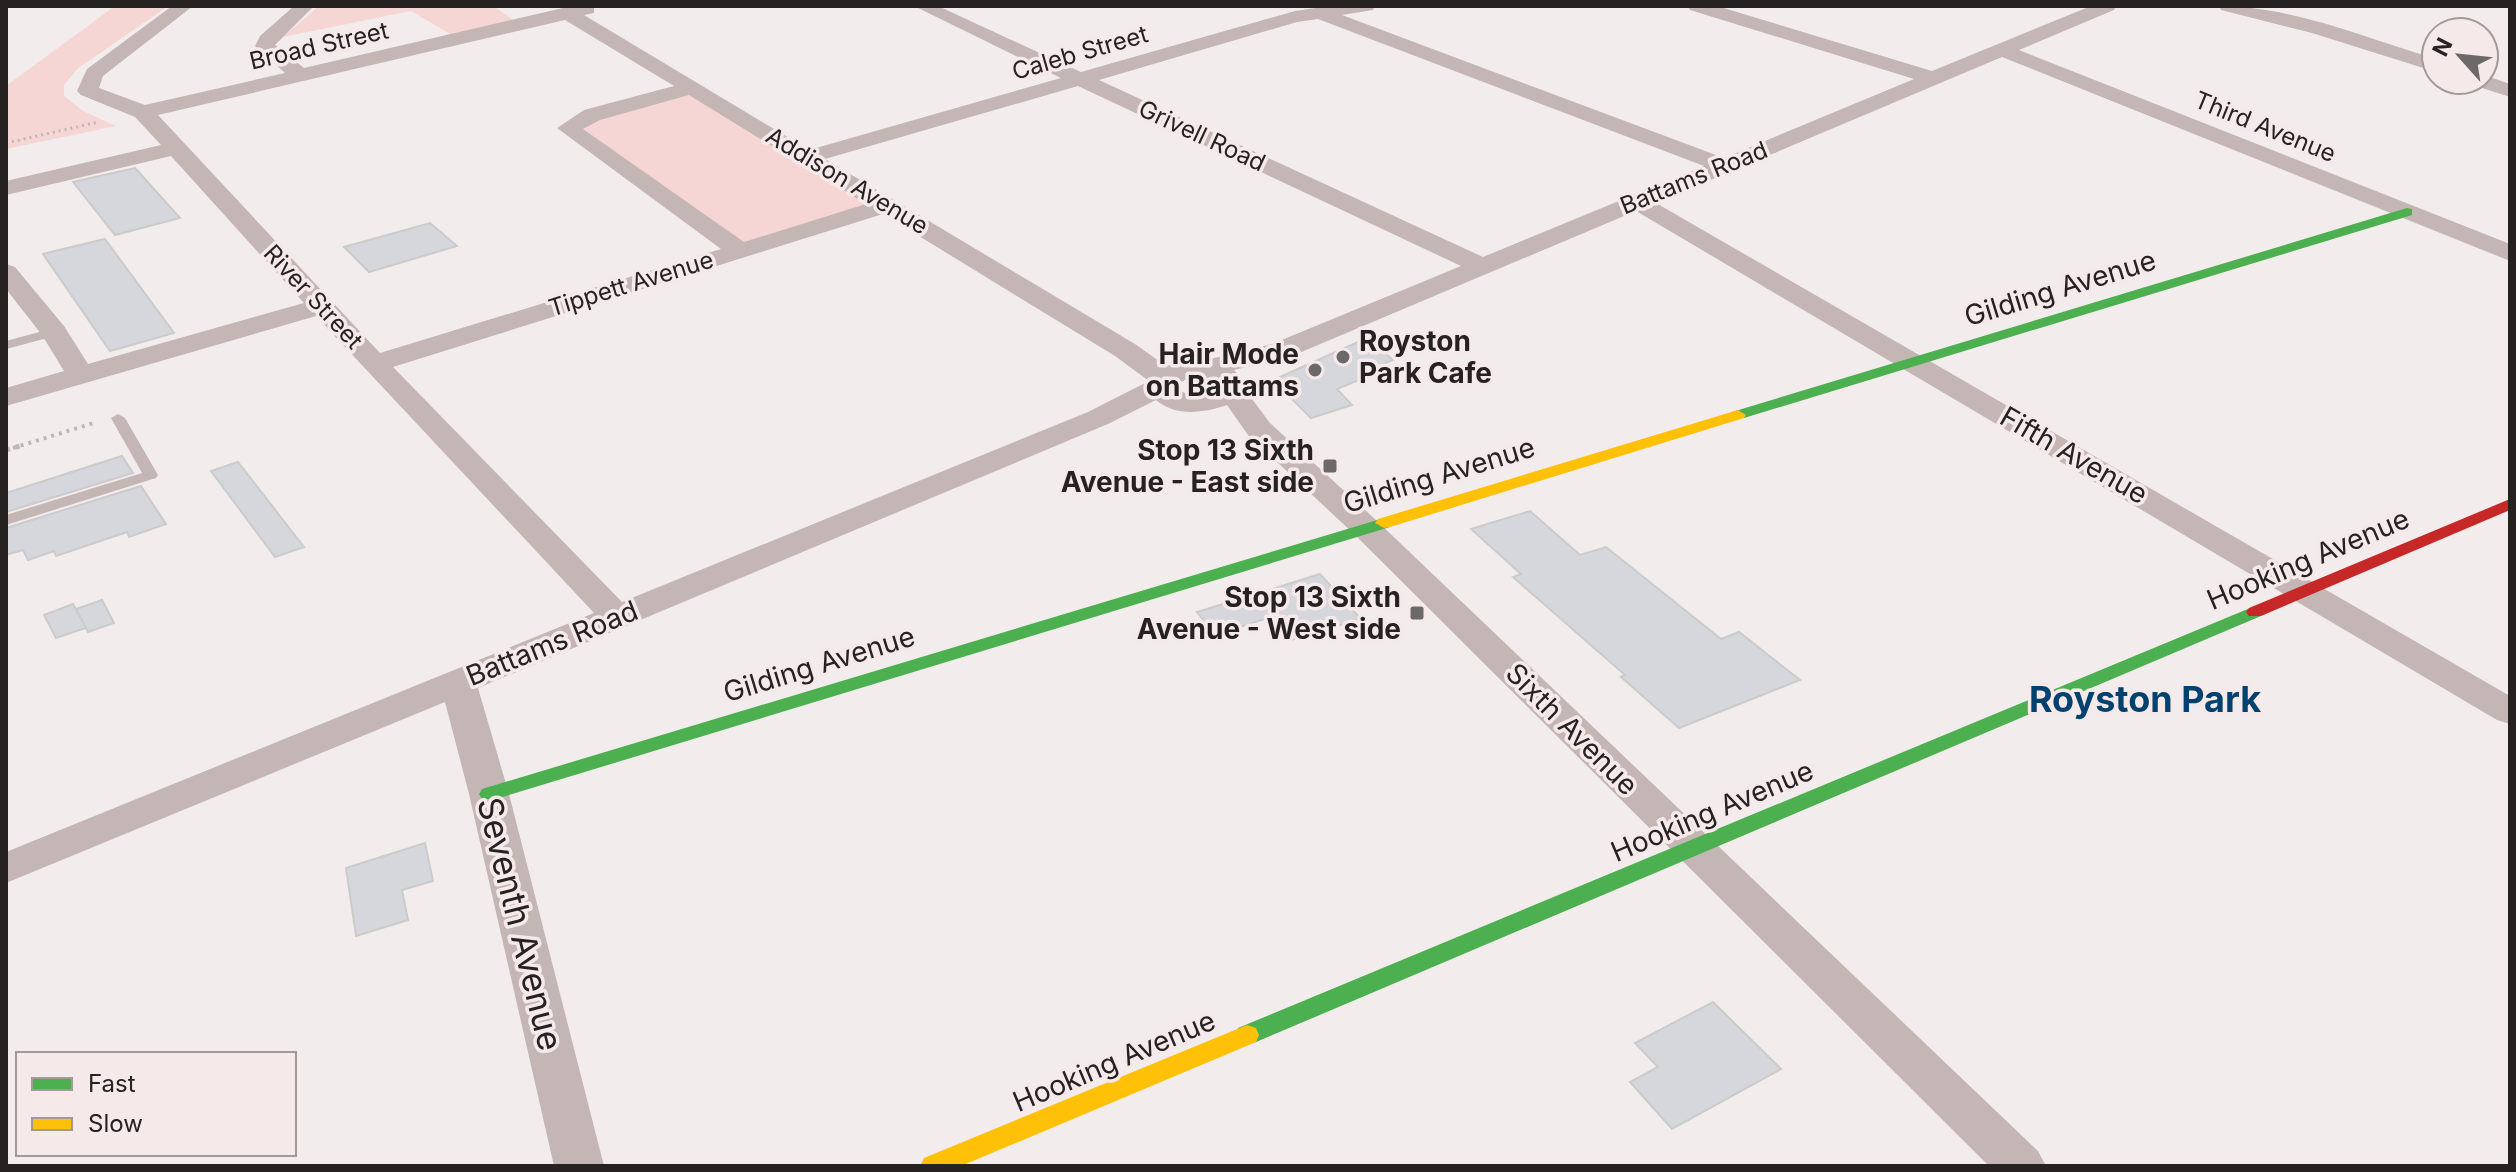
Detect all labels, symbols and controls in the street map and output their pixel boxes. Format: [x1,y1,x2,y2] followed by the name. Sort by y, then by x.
[247,15,391,76] street label: Broad Street
[2420,16,2500,96] north arrow
[1009,19,1151,86] street label: Caleb Street
[2427,34,2458,60] text: N
[2190,85,2340,168] street label: Third Avenue
[1134,94,1270,178] street label: Grivell Road
[761,121,934,240] street label: Addison Avenue
[1616,135,1772,220] street label: Battams Road
[258,239,369,355] street label: River Street
[1960,243,2160,333] street label: Gilding Avenue
[545,245,717,322] street label: Tippett Avenue
[1359,324,1492,390] place label: Royston Park Cafe
[1146,337,1299,403] place label: Hair Mode on Battams
[1334,348,1352,366] marker: Royston Park Cafe
[1306,361,1324,379] marker: Hair Mode on Battams
[1994,399,2154,511] street label: Fifth Avenue
[1339,430,1539,520] street label: Gilding Avenue
[1061,433,1314,499] place label: Stop 13 Sixth Avenue - East side
[1321,457,1339,475] marker: Stop 13 Sixth Avenue - East side
[2202,501,2414,617] street label: Hooking Avenue
[1137,580,1401,646] place label: Stop 13 Sixth Avenue - West side
[461,593,643,693] street label: Battams Road
[1408,604,1426,622] marker: Stop 13 Sixth Avenue - West side
[719,619,919,709] street label: Gilding Avenue
[1499,656,1645,802] street label: Sixth Avenue
[2029,677,2261,721] district label: Royston Park
[1606,753,1818,869] street label: Hooking Avenue
[469,793,572,1055] street label: Seventh Avenue
[1008,1003,1220,1119] street label: Hooking Avenue
[16,1052,296,1156] legend
[88,1069,136,1098] text: Fast
[88,1109,143,1138] text: Slow

